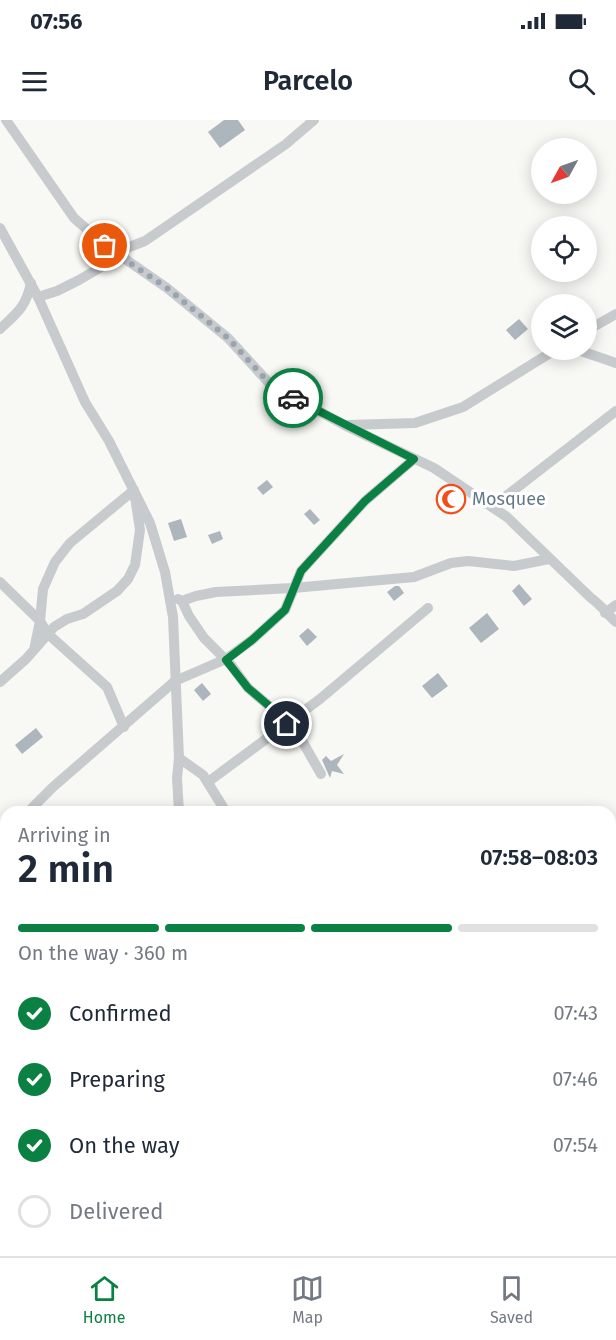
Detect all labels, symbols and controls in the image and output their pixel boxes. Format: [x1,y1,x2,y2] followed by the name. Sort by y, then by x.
[30,8,82,35] text: 07:56
[18,65,51,98] icon: menu
[263,65,353,97] text: Parcelo
[565,65,598,98] icon: search
[531,138,597,204] north arrow
[531,138,597,360] map controls
[531,216,597,282] button: locate
[79,220,130,271] pin
[88,229,121,262] icon: bag
[531,294,597,360] button: layers
[263,368,323,428] courier
[277,382,310,415] icon: car
[435,483,467,515] mosque icon: Mosquee
[472,488,546,510] place label: Mosquee
[261,698,312,749] pin
[270,707,303,740] icon: home
[18,823,111,847] text: Arriving in
[480,844,598,871] text: 07:58–08:03
[18,846,114,892] text: 2 min
[18,941,188,965] text: On the way · 360 m
[18,997,51,1030] icon: check
[69,1000,172,1027] text: Confirmed
[553,1001,598,1025] text: 07:43
[18,1063,51,1096] icon: check
[69,1066,165,1093] text: Preparing
[552,1067,598,1091] text: 07:46
[18,1129,51,1162] icon: check
[69,1132,180,1159] text: On the way
[553,1133,598,1157] text: 07:54
[69,1198,164,1225] text: Delivered
[83,1272,126,1327] tab: Home
[291,1272,324,1327] tab: Map
[490,1272,533,1327] tab: Saved

